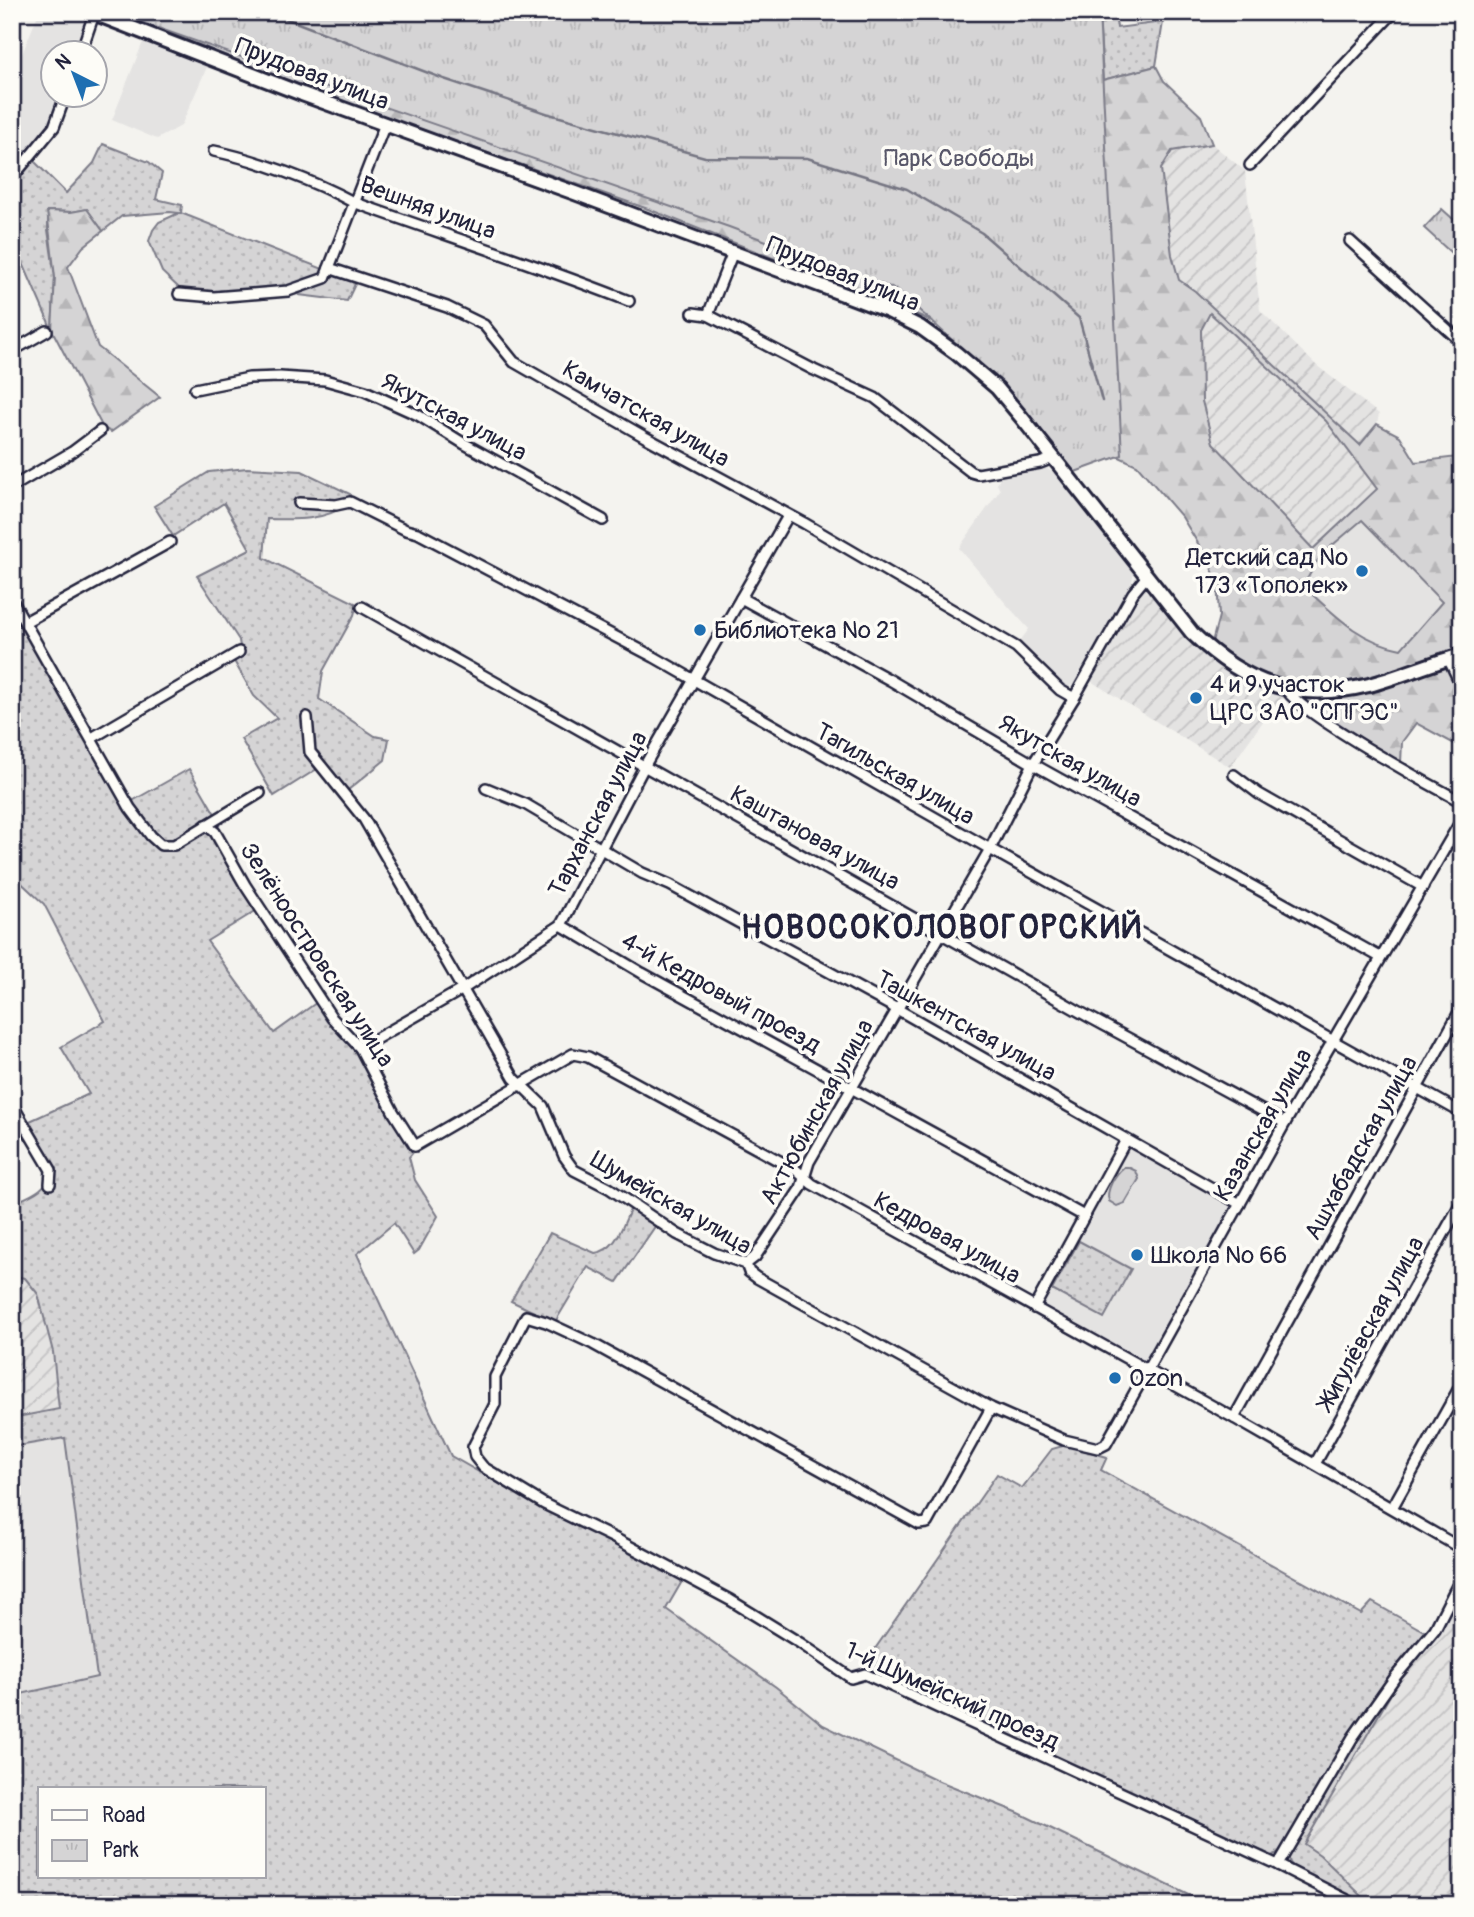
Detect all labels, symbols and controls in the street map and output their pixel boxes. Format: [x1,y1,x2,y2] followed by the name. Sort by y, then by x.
[231,31,393,117] street label: Прудовая улица
[38,38,108,108] north arrow
[50,49,76,75] text: N
[884,144,1034,173] park label: Парк Свободы
[356,170,500,246] street label: Вешняя улица
[762,230,924,318] street label: Прудовая улица
[557,354,735,474] street label: Камчатская улица
[376,367,532,467] street label: Якутская улица
[1185,543,1348,600] place label: Детский сад № 173 «Тополек»
[1354,563,1370,579] marker: Детский сад № 173 «Тополек»
[714,616,899,645] place label: Библиотека № 21
[692,622,708,638] marker: Библиотека № 21
[1210,670,1399,727] place label: 4 и 9 участок ЦРС ЗАО "СПГЭС"
[1188,690,1204,706] marker: 4 и 9 участок ЦРС ЗАО "СПГЭС"
[993,708,1147,814] street label: Якутская улица
[810,717,980,831] street label: Тагильская улица
[542,726,654,902] street label: Тарханская улица
[725,779,905,897] street label: Каштановая улица
[234,838,400,1072] street label: Зелёноостровская улица
[741,908,1143,948] district label: НОВОСОКОЛОВОГОРСКИЙ
[616,926,826,1060] street label: 4-й Кедровый проезд
[871,964,1061,1088] street label: Ташкентская улица
[754,1014,880,1210] street label: Актюбинская улица
[1208,1043,1318,1207] street label: Казанская улица
[1298,1051,1424,1245] street label: Ашхабадская улица
[585,1145,757,1261] street label: Шумейская улица
[868,1186,1026,1290] street label: Кедровая улица
[1310,1232,1430,1418] street label: Жигулёвская улица
[1151,1241,1287,1270] place label: Школа № 66
[1129,1247,1145,1263] marker: Школа № 66
[1129,1364,1183,1393] place label: Ozon
[1107,1370,1123,1386] marker: Ozon
[840,1636,1064,1757] street label: 1-й Шумейский проезд
[38,1787,266,1878] legend
[102,1802,146,1829] text: Road
[102,1837,139,1864] text: Park

